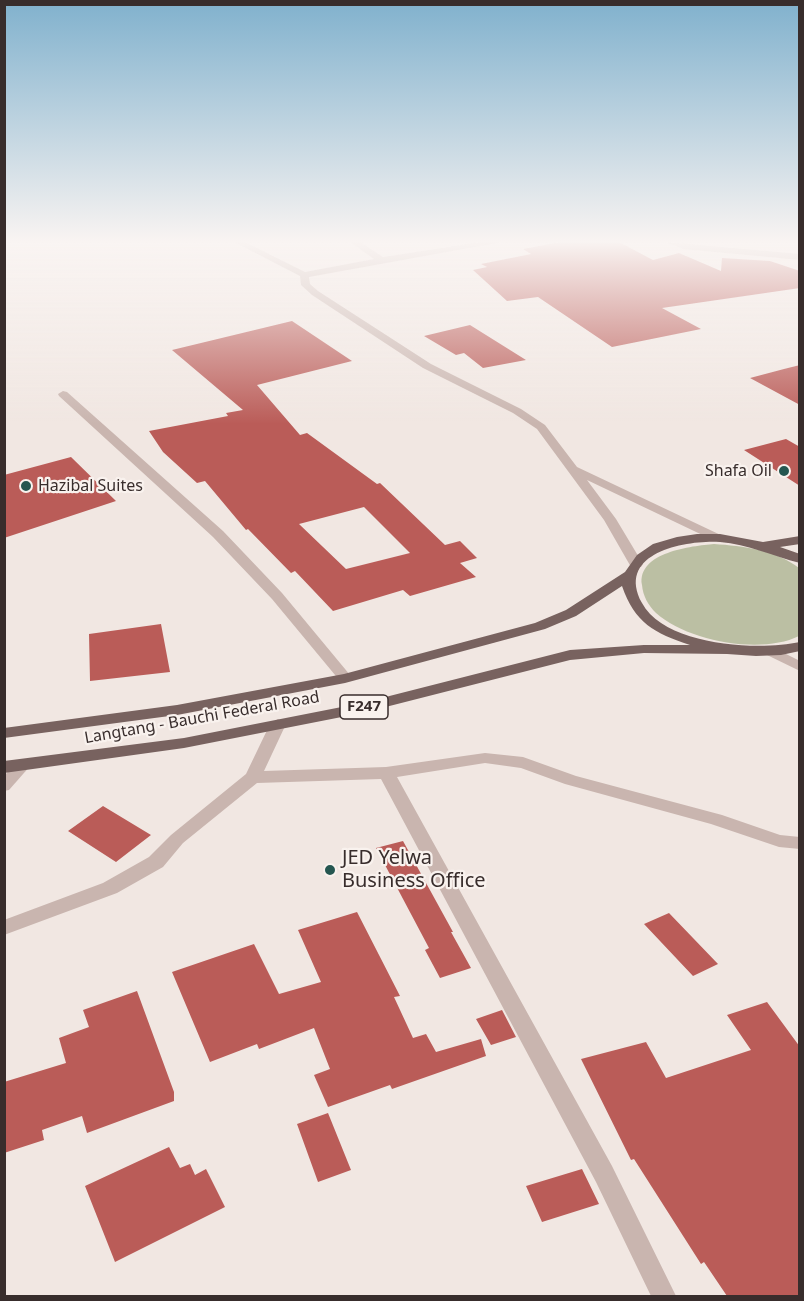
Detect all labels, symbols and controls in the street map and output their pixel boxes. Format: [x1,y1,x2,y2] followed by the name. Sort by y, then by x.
[705,461,772,481] place label: Shafa Oil
[777,464,791,478] marker: Shafa Oil
[38,476,143,496] place label: Hazibal Suites
[19,479,33,493] marker: Hazibal Suites
[83,688,321,748] street label: Langtang - Bauchi Federal Road
[340,695,388,719] road number: F247
[342,846,486,893] place label: JED Yelwa Business Office
[323,863,337,877] marker: JED Yelwa Business Office

